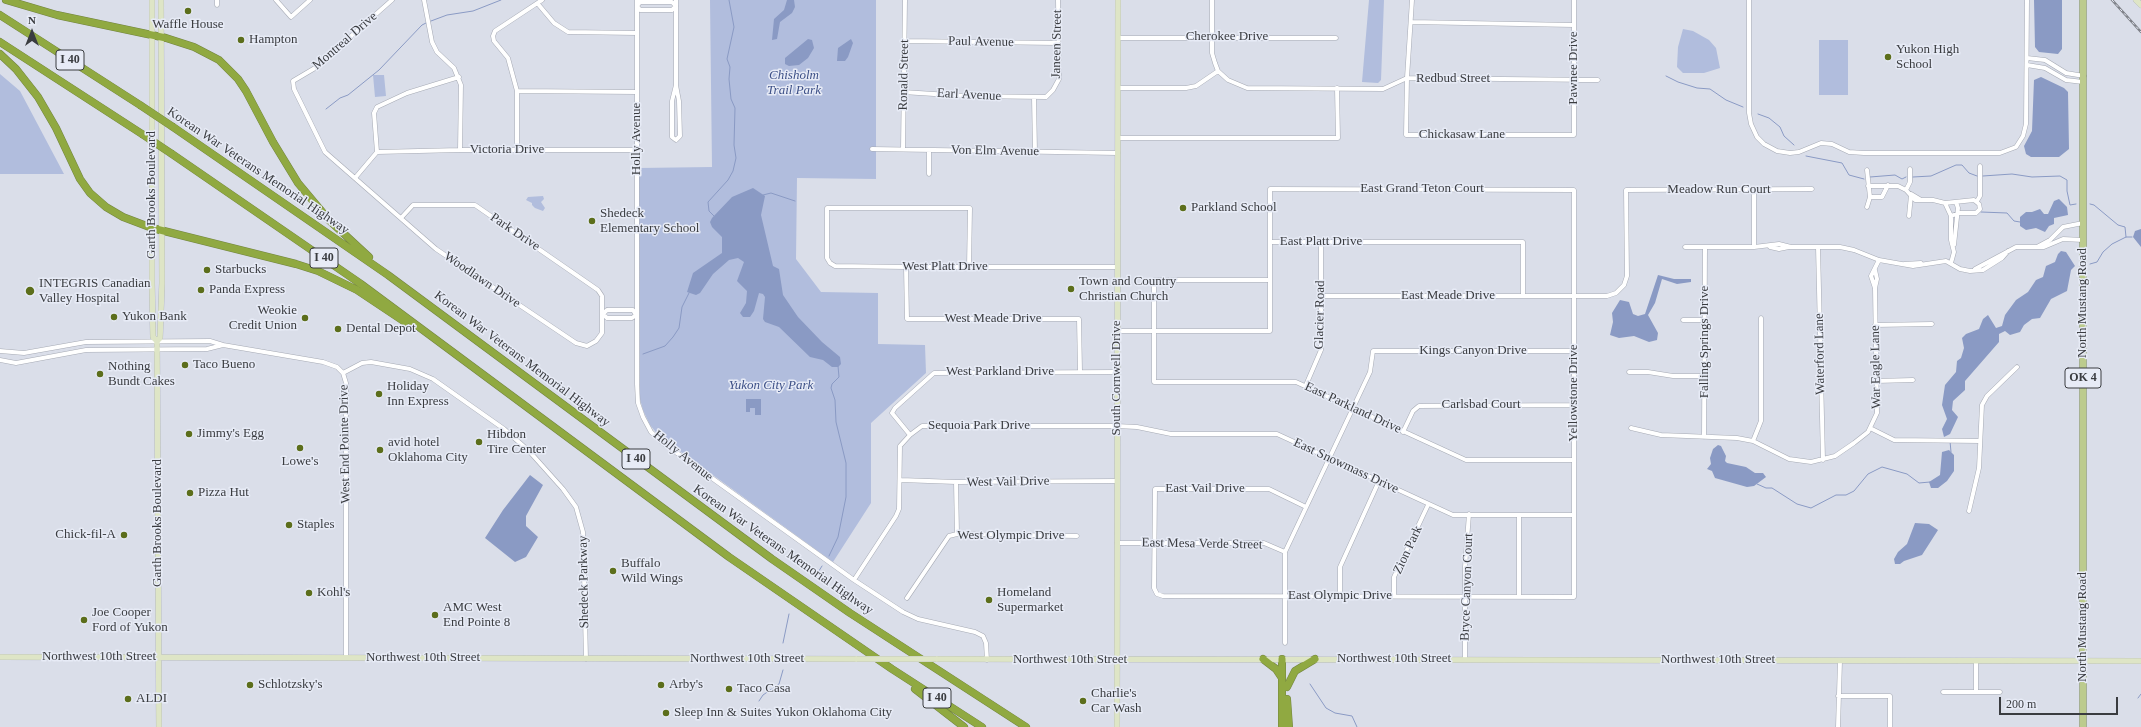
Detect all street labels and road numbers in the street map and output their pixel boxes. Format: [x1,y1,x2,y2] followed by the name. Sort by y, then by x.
[310,9,380,73] street label: Montreal Drive
[1049,9,1065,79] street label: Janeen Street
[1186,29,1268,45] street label: Cherokee Drive
[1566,31,1582,105] street label: Pawnee Drive
[948,34,1014,50] street label: Paul Avenue
[896,39,912,111] street label: Ronald Street
[56,50,84,70] road number: I 40
[1416,71,1490,87] street label: Redbud Street
[936,86,1002,104] street label: Earl Avenue
[629,103,645,175] street label: Holly Avenue
[164,104,352,238] street label: Korean War Veterans Memorial Highway
[1419,127,1505,143] street label: Chickasaw Lane
[144,131,160,259] street label: Garth Brooks Boulevard
[470,142,544,158] street label: Victoria Drive
[951,142,1039,160] street label: Von Elm Avenue
[1360,181,1484,197] street label: East Grand Teton Court
[1667,182,1771,198] street label: Meadow Run Court
[487,210,543,254] street label: Park Drive
[1280,234,1362,250] street label: East Platt Drive
[310,248,338,268] road number: I 40
[2075,248,2091,358] street label: North Mustang Road
[441,249,523,311] street label: Woodlawn Drive
[902,259,988,275] street label: West Platt Drive
[1312,280,1328,350] street label: Glacier Road
[1697,286,1713,398] street label: Falling Springs Drive
[431,288,613,430] street label: Korean War Veterans Memorial Highway
[1401,288,1495,304] street label: East Meade Drive
[944,311,1042,327] street label: West Meade Drive
[1811,313,1829,395] street label: Waterford Lane
[1109,321,1125,435] street label: South Cornwell Drive
[1867,325,1885,409] street label: War Eagle Lane
[1419,343,1527,359] street label: Kings Canyon Drive
[1566,344,1582,442] street label: Yellowstone Drive
[946,364,1054,380] street label: West Parkland Drive
[2065,368,2101,388] road number: OK 4
[1302,379,1404,437] street label: East Parkland Drive
[336,384,354,504] street label: West End Pointe Drive
[1441,397,1521,413] street label: Carlsbad Court
[928,418,1030,434] street label: Sequoia Park Drive
[650,427,716,485] street label: Holly Avenue
[1291,435,1401,497] street label: East Snowmass Drive
[622,449,650,469] road number: I 40
[150,459,166,587] street label: Garth Brooks Boulevard
[967,473,1049,491] street label: West Vail Drive
[1165,481,1245,497] street label: East Vail Drive
[690,482,876,618] street label: Korean War Veterans Memorial Highway
[1390,523,1426,577] street label: Zion Park
[957,528,1065,544] street label: West Olympic Drive
[1457,533,1477,641] street label: Bryce Canyon Court
[575,535,593,629] street label: Shedeck Parkway
[1141,535,1263,553] street label: East Mesa Verde Street
[2075,572,2091,682] street label: North Mustang Road
[1288,588,1392,604] street label: East Olympic Drive
[42,649,156,665] street label: Northwest 10th Street
[366,650,480,666] street label: Northwest 10th Street
[690,651,804,667] street label: Northwest 10th Street
[1337,651,1451,667] street label: Northwest 10th Street
[1013,652,1127,668] street label: Northwest 10th Street
[1661,652,1775,668] street label: Northwest 10th Street
[923,688,951,708] road number: I 40

